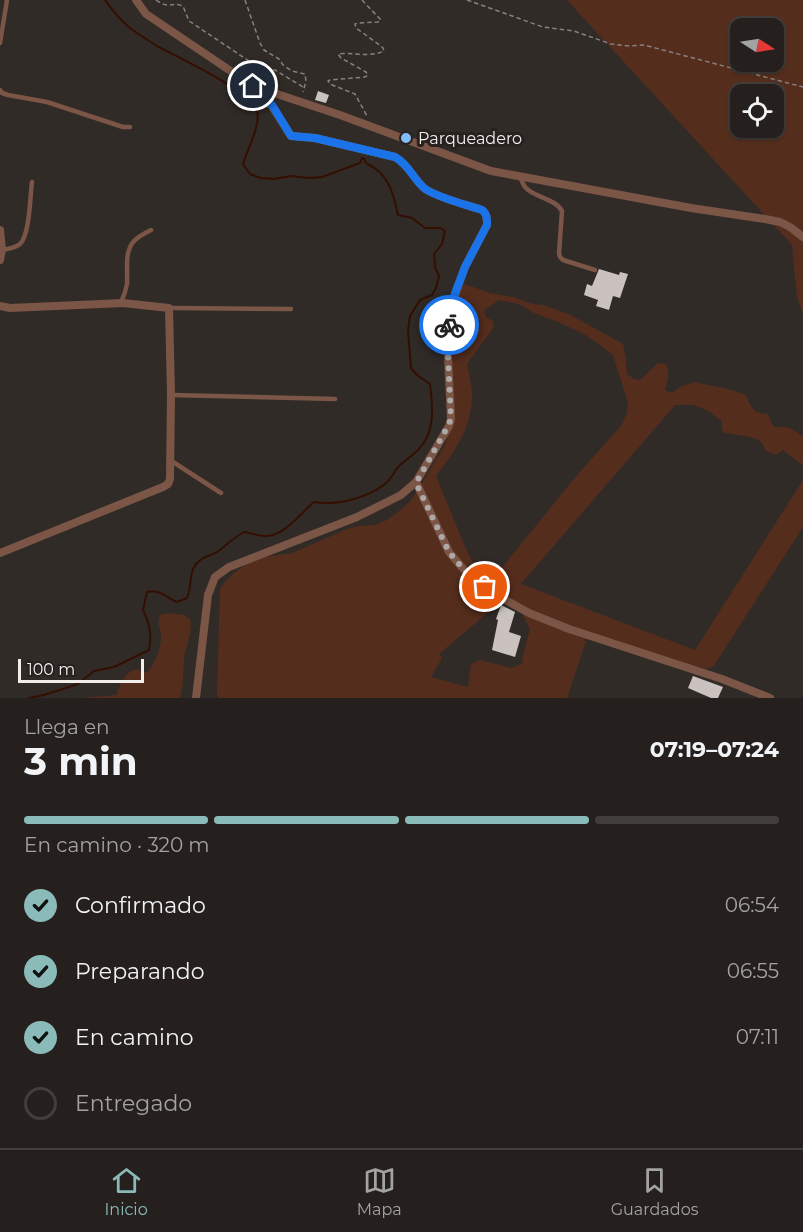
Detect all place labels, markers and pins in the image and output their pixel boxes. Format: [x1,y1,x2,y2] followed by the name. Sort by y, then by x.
[227,60,278,111] pin
[418,129,522,148] place label: Parqueadero
[399,131,413,145] marker: Parqueadero
[459,561,510,612] pin

